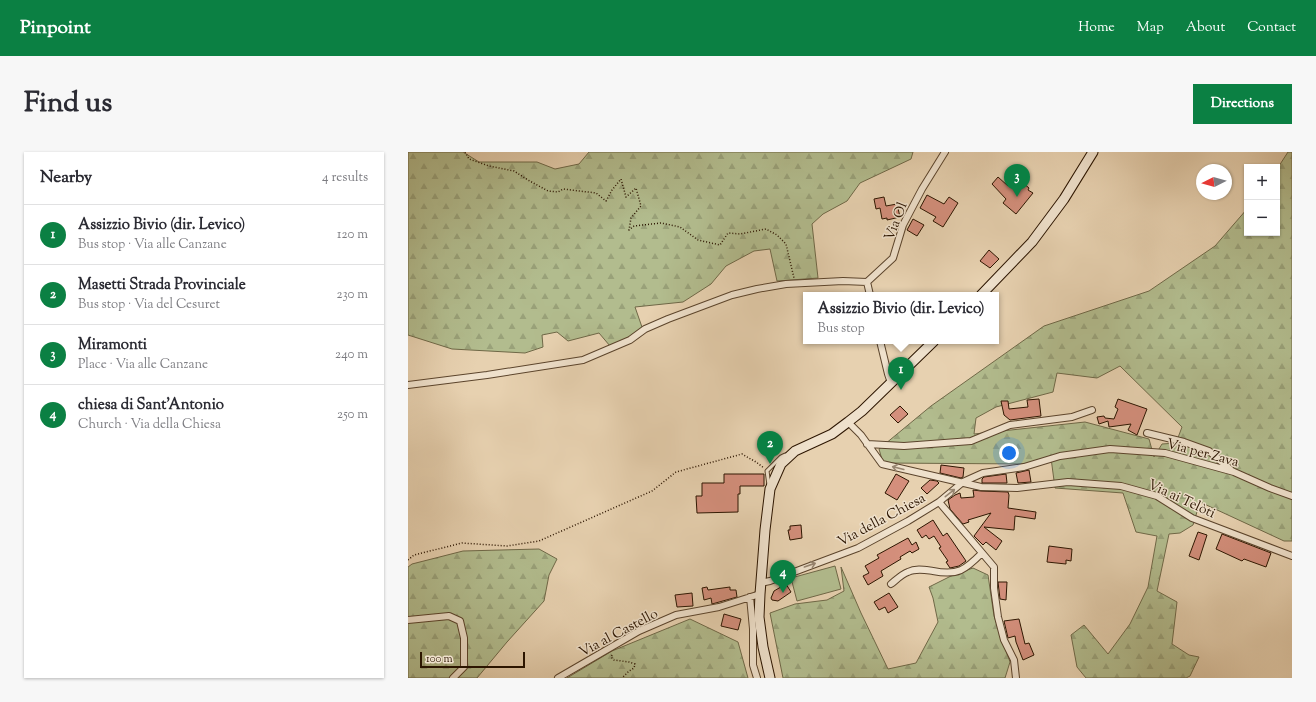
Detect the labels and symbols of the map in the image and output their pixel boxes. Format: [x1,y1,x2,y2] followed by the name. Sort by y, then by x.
[1004,164,1030,197] pin: 3
[1196,164,1232,200] north arrow
[880,199,914,244] street label: Via Ol
[888,357,914,390] pin: 1
[757,431,783,464] pin: 2
[1164,435,1241,473] street label: Via per Zava
[999,443,1019,463] your location
[892,463,905,471] one-way arrow
[1144,475,1218,524] street label: Via ai Telòti
[834,489,930,552] street label: Via della Chiesa
[944,489,955,497] one-way arrow
[770,560,796,593] pin: 4
[803,561,816,568] one-way arrow
[576,604,662,663] street label: Via al Castello
[420,650,525,669] scale bar

